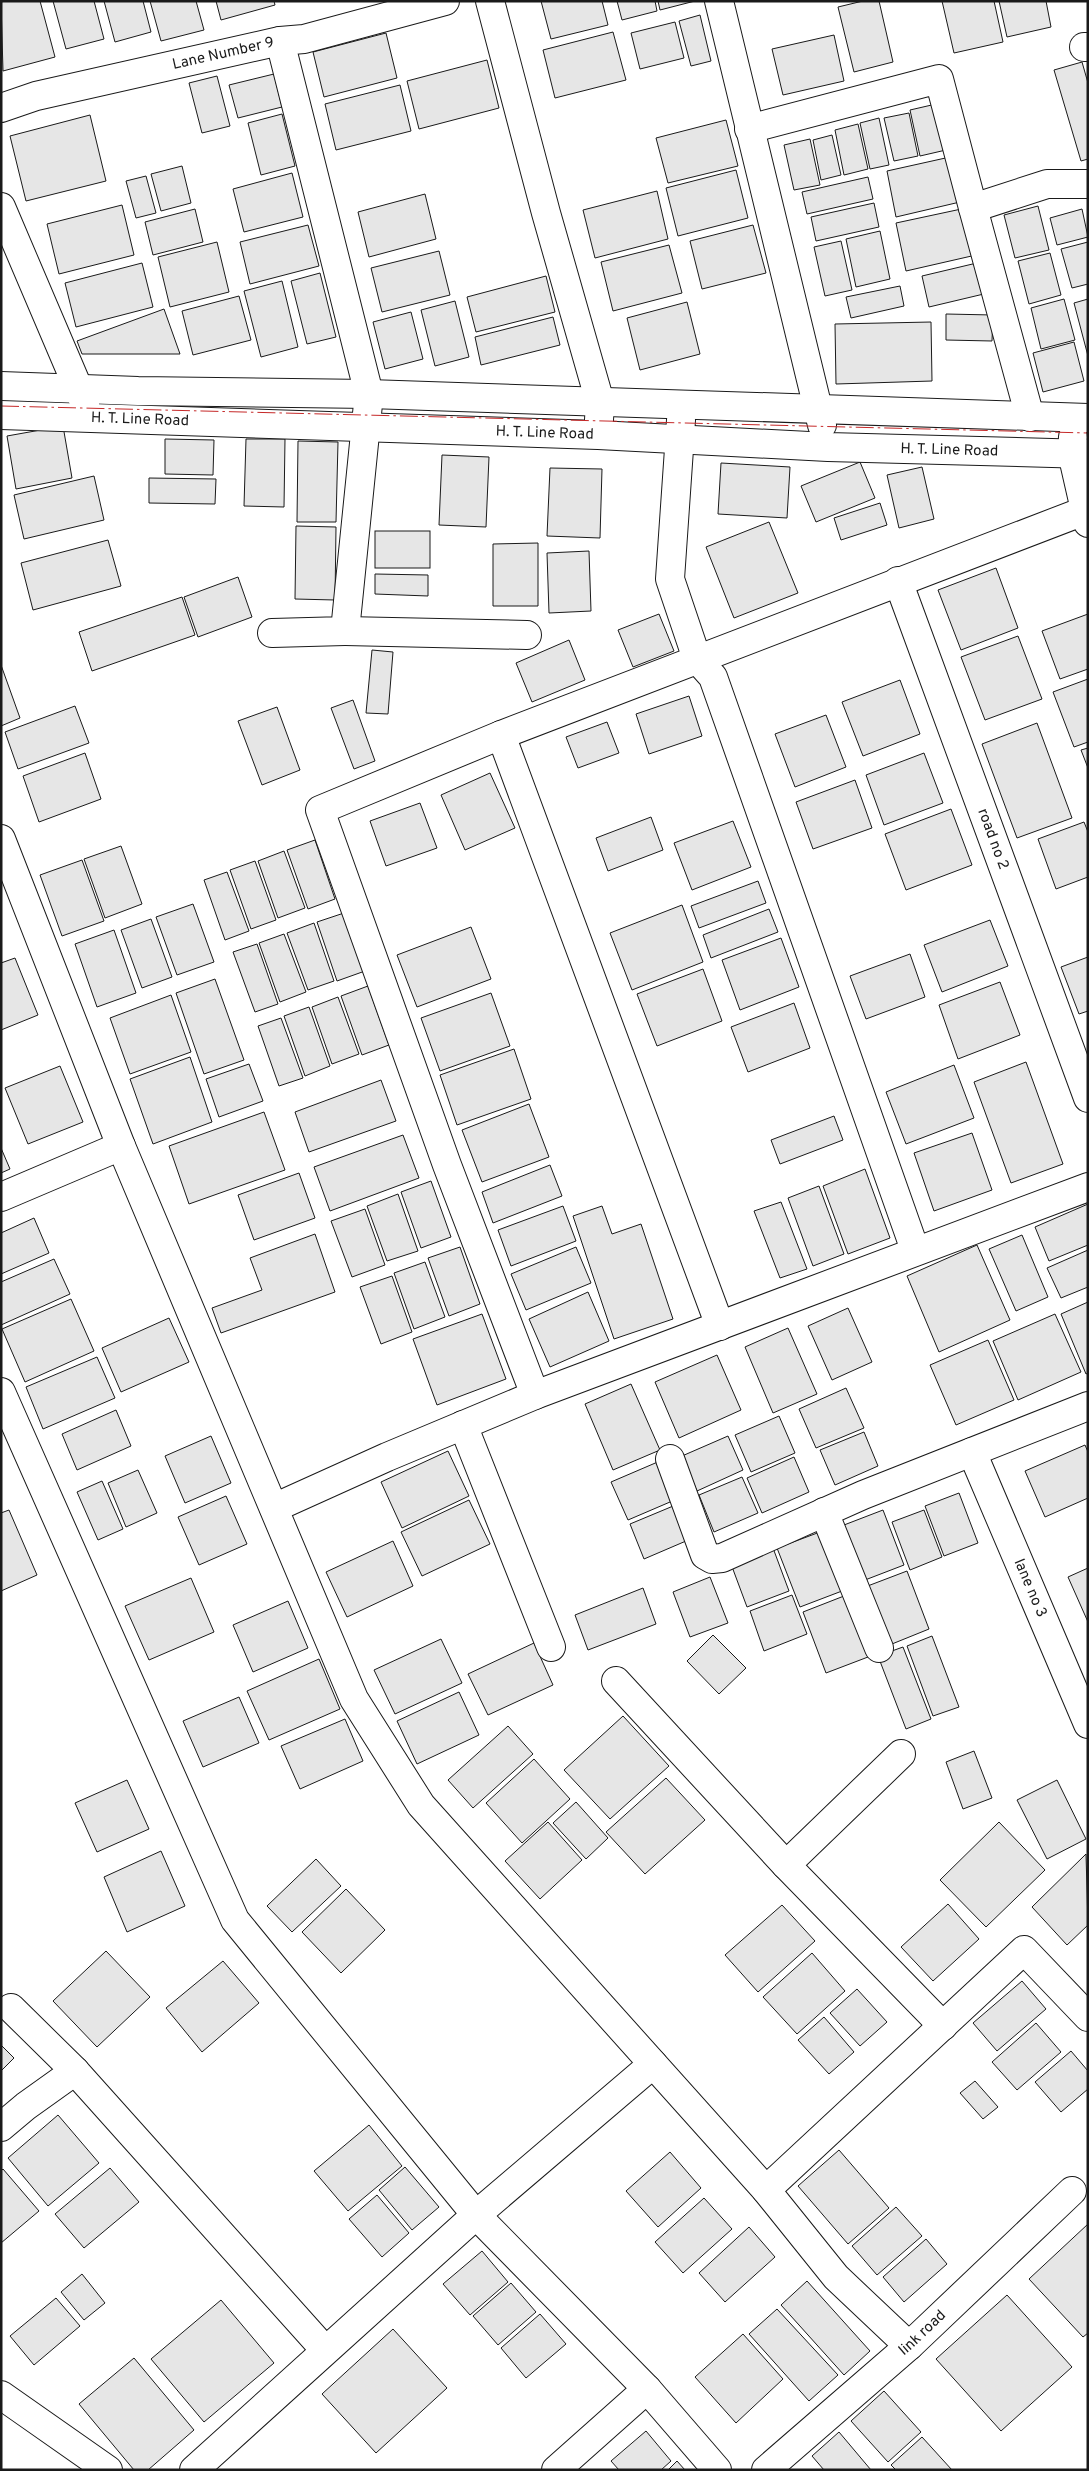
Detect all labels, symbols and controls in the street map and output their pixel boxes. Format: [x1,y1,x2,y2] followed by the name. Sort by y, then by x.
[171,33,276,74] street label: Lane Number 9
[91,409,189,431] street label: H. T. Line Road
[495,422,594,444] street label: H. T. Line Road
[900,439,999,461] street label: H. T. Line Road
[973,806,1013,872] street label: road no 2
[1009,1556,1051,1620] street label: lane no 3
[895,2306,950,2360] street label: link road

